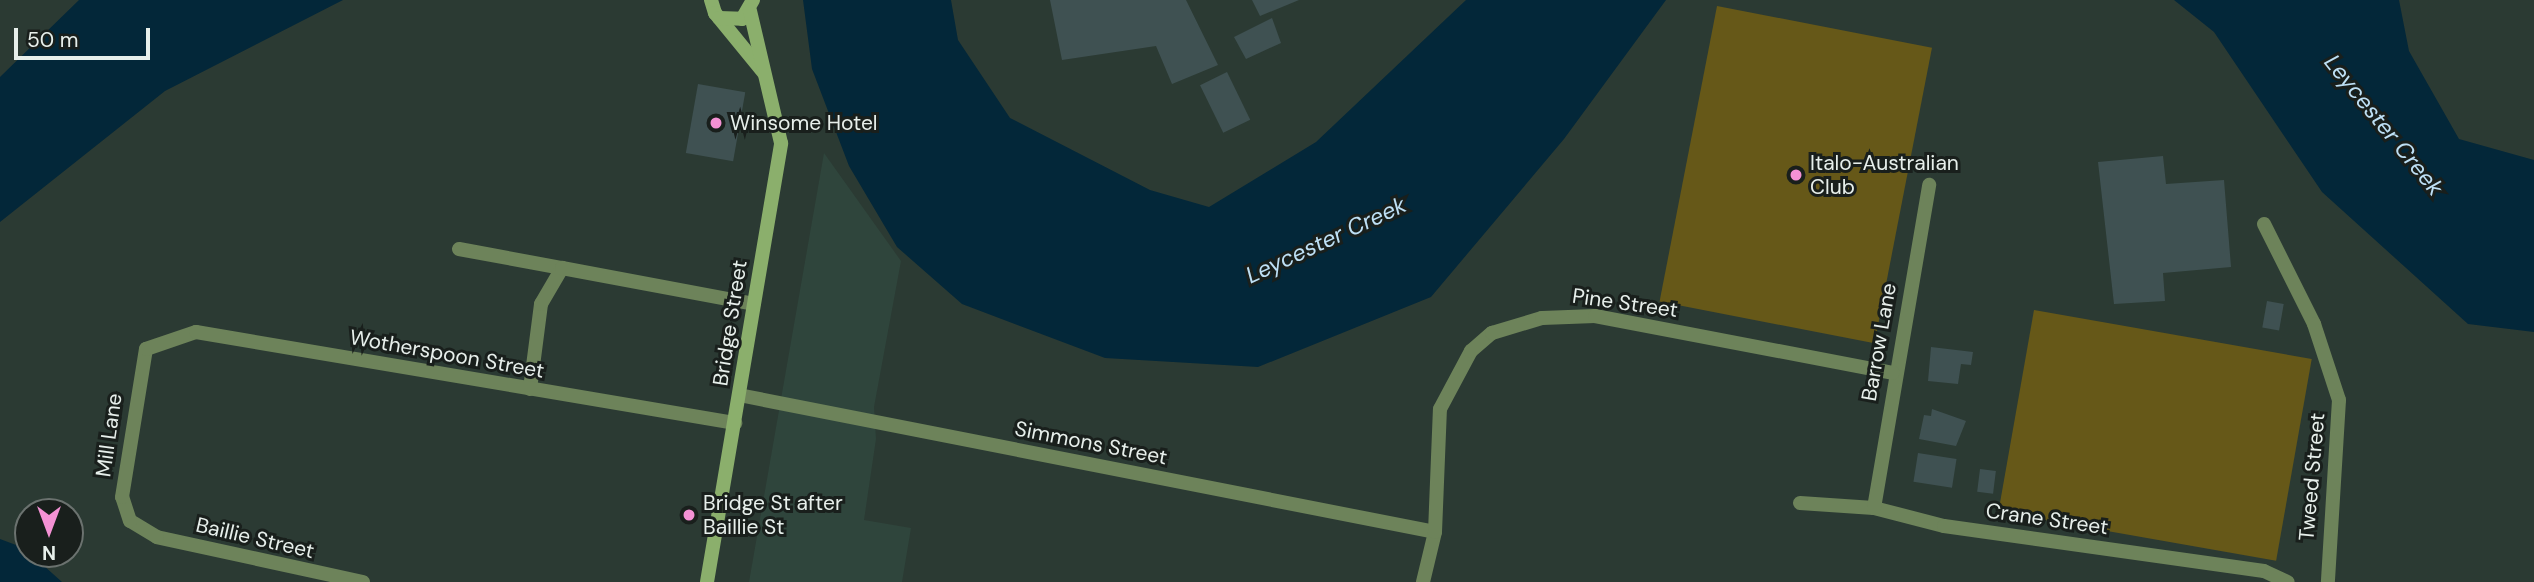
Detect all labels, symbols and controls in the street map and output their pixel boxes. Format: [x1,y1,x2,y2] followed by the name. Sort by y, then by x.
[18,14,154,58] scale bar
[27,26,78,54] text: 50 m
[2319,49,2449,201] water label: Leycester Creek
[730,110,878,136] place label: Winsome Hotel
[708,115,724,131] marker: Winsome Hotel
[1810,150,1959,200] place label: Italo-Australian Club
[1788,167,1804,183] marker: Italo-Australian Club
[1241,191,1411,289] water label: Leycester Creek
[708,258,752,388] street label: Bridge Street
[1856,281,1902,403] street label: Barrow Lane
[1571,283,1679,323] street label: Pine Street
[348,324,546,384] street label: Wotherspoon Street
[91,392,127,478] street label: Mill Lane
[2294,412,2330,542] street label: Tweed Street
[1013,416,1169,470] street label: Simmons Street
[703,490,843,540] place label: Bridge St after Baillie St
[14,498,84,568] north arrow
[1984,498,2110,540] street label: Crane Street
[681,507,697,523] marker: Bridge St after Baillie St
[193,512,317,564] street label: Baillie Street
[42,540,56,565] text: N

